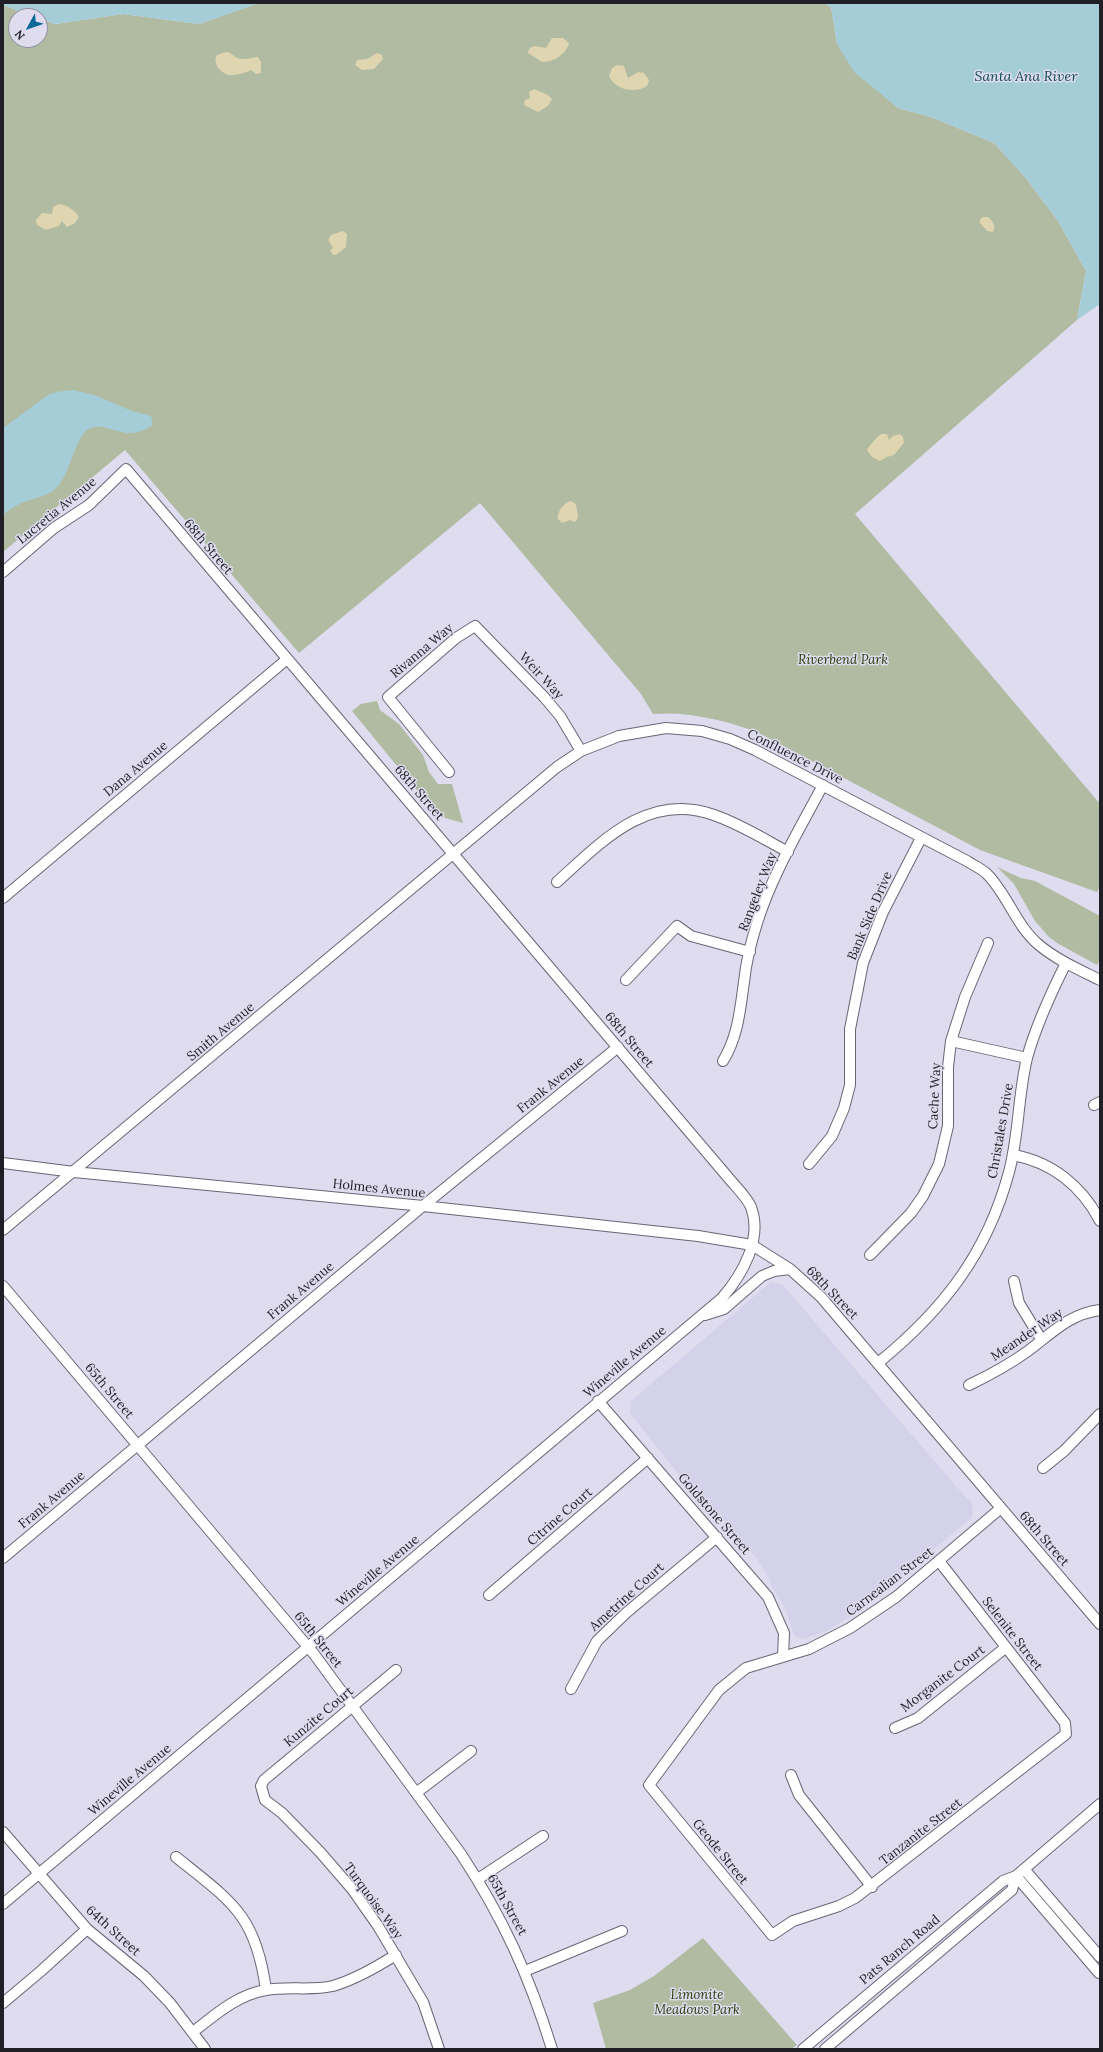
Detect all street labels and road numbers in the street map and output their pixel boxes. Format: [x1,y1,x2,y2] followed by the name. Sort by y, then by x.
[14,474,100,548] street label: Lucretia Avenue
[180,516,236,578] street label: 68th Street
[388,620,456,682] street label: Rivanna Way
[516,649,566,703] street label: Weir Way
[745,726,845,788] street label: Confluence Drive
[101,738,171,800] street label: Dana Avenue
[391,762,447,824] street label: 68th Street
[736,850,780,934] street label: Rangeley Way
[844,869,896,963] street label: Bank Side Drive
[184,999,258,1065] street label: Smith Avenue
[601,1009,657,1071] street label: 68th Street
[514,1053,588,1117] street label: Frank Avenue
[925,1062,945,1130] street label: Cache Way
[985,1082,1017,1180] street label: Christales Drive
[332,1176,426,1202] street label: Holmes Avenue
[265,1259,337,1323] street label: Frank Avenue
[803,1263,861,1323] street label: 68th Street
[988,1305,1066,1365] street label: Meander Way
[580,1323,670,1401] street label: Wineville Avenue
[81,1360,137,1422] street label: 65th Street
[16,1468,88,1532] street label: Frank Avenue
[674,1470,754,1558] street label: Goldstone Street
[524,1485,596,1549] street label: Citrine Court
[1016,1508,1072,1570] street label: 68th Street
[333,1532,423,1610] street label: Wineville Avenue
[843,1544,937,1620] street label: Carnealian Street
[587,1560,667,1634] street label: Ametrine Court
[978,1594,1046,1674] street label: Selenite Street
[291,1609,345,1671] street label: 65th Street
[898,1642,988,1716] street label: Morganite Court
[281,1684,357,1750] street label: Kunzite Court
[85,1741,175,1819] street label: Wineville Avenue
[877,1795,965,1869] street label: Tanzanite Street
[689,1816,751,1888] street label: Geode Street
[340,1860,406,1942] street label: Turquoise Way
[484,1872,530,1938] street label: 65th Street
[83,1903,143,1959] street label: 64th Street
[857,1912,943,1988] street label: Pats Ranch Road

